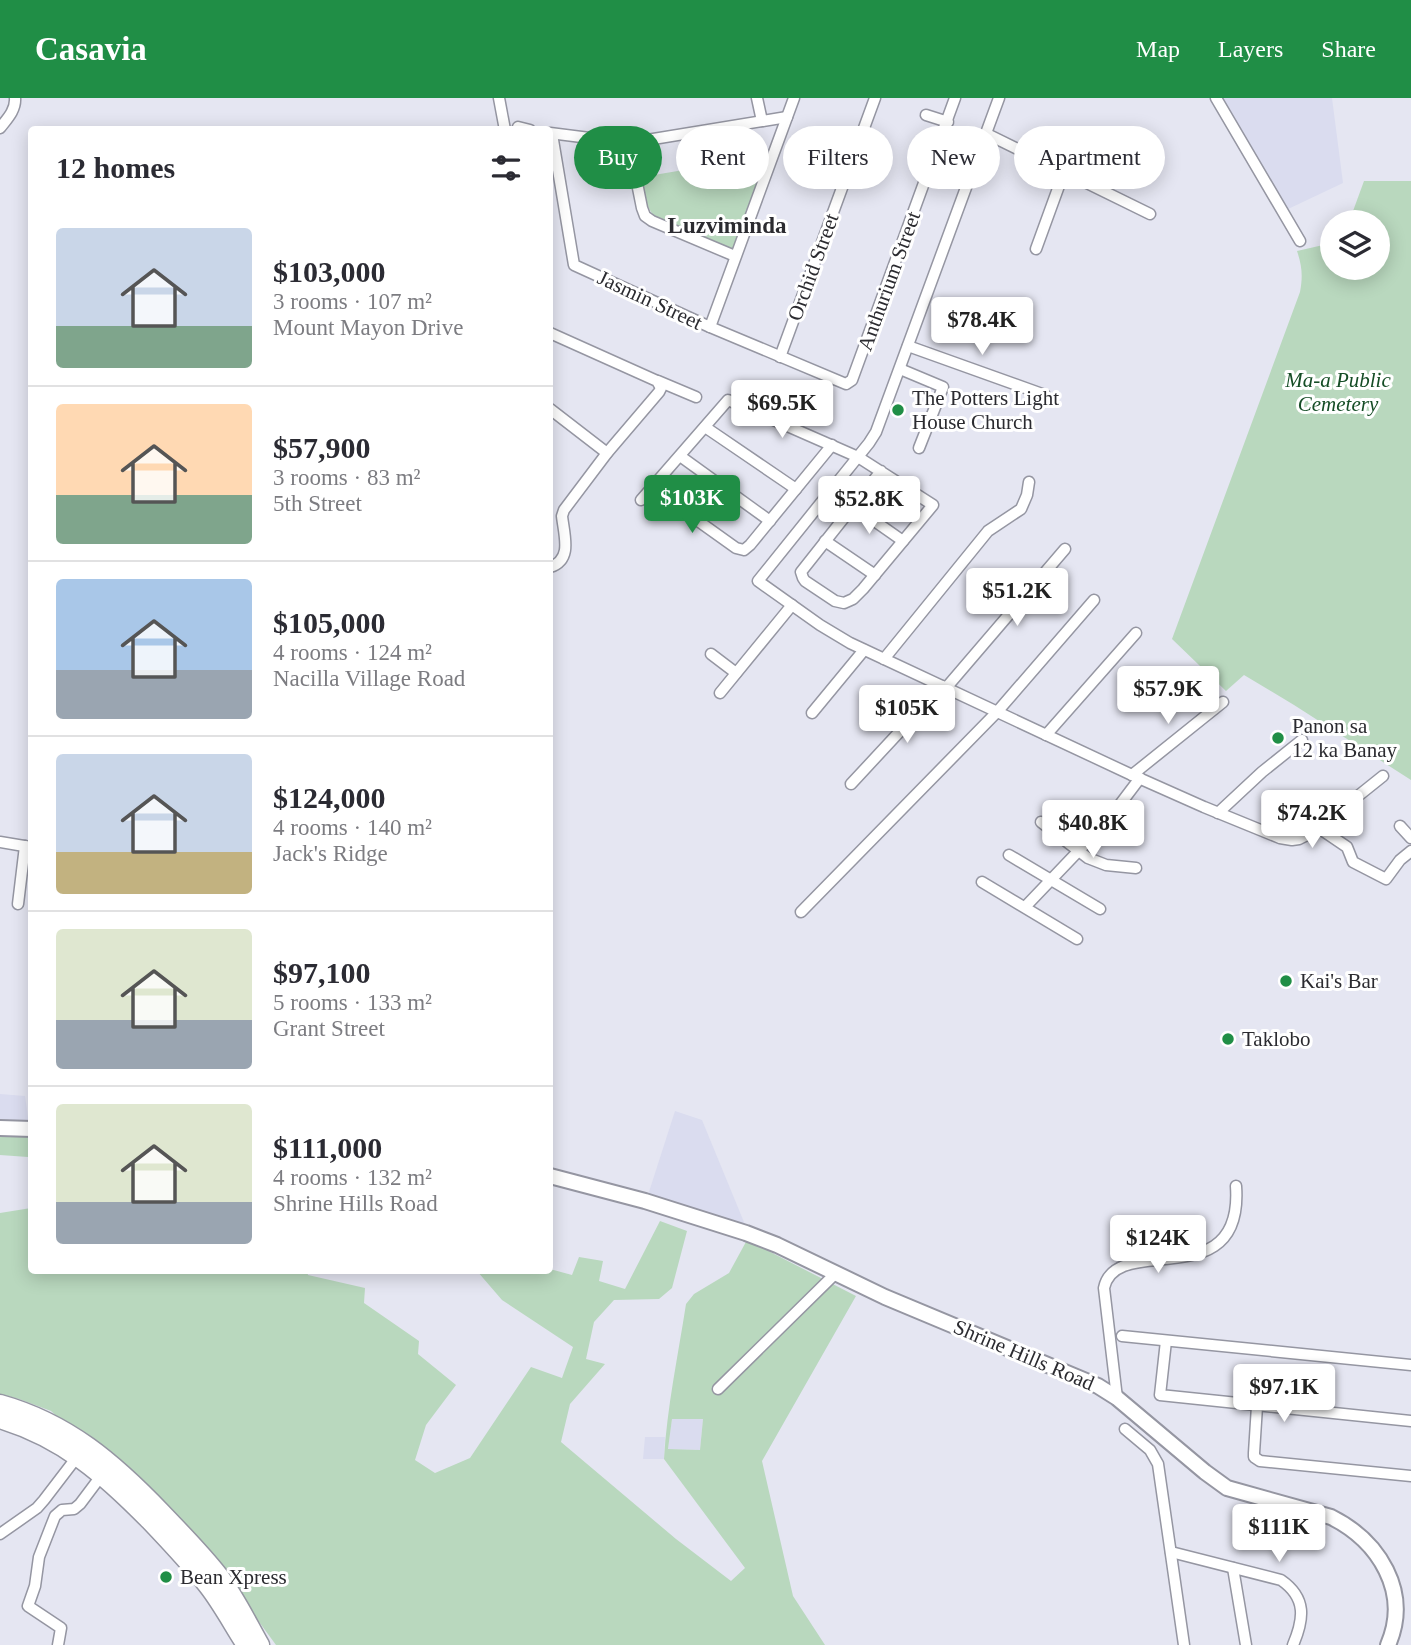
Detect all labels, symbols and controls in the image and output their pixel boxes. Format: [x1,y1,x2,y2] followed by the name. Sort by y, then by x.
[35,31,147,67] text: Casavia
[1136,36,1180,62] text: Map
[1218,36,1283,62] text: Layers
[1321,36,1376,62] text: Share
[574,126,662,189] chip: Buy
[676,126,769,189] chip: Rent
[783,126,893,189] chip: Filters
[907,126,1000,189] chip: New
[1014,126,1165,189] chip: Apartment
[487,149,525,187] icon: filters
[56,151,175,184] text: 12 homes
[853,208,925,354] street label: Anthurium Street
[782,210,844,324] street label: Orchid Street
[1320,210,1390,280] map controls
[1320,210,1390,280] button: layers
[668,213,787,238] district label: Luzviminda
[273,255,386,288] text: $103,000
[112,256,196,340] icon: home
[594,265,706,335] street label: Jasmin Street
[273,289,432,314] text: 3 rooms · 107 m²
[925,298,1039,357] pin: $78.4K
[947,307,1017,332] text: $78.4K
[273,315,463,340] text: Mount Mayon Drive
[1284,368,1391,416] park label: Ma-a Public Cemetery
[725,380,839,440] pin: $69.5K
[912,386,1059,434] place label: The Potters Light House Church
[747,390,817,415] text: $69.5K
[890,402,906,418] marker: The Potters Light House Church
[273,431,371,464] text: $57,900
[112,432,196,516] icon: home
[273,465,420,490] text: 3 rooms · 83 m²
[643,476,741,535] pin: $103K
[812,476,926,536] pin: $52.8K
[660,485,724,510] text: $103K
[834,486,904,511] text: $52.8K
[273,491,362,516] text: 5th Street
[960,568,1074,628] pin: $51.2K
[982,578,1052,603] text: $51.2K
[273,606,386,639] text: $105,000
[112,607,196,691] icon: home
[273,640,432,665] text: 4 rooms · 124 m²
[273,666,465,691] text: Nacilla Village Road
[1111,666,1225,726] pin: $57.9K
[1133,676,1203,701] text: $57.9K
[858,686,956,745] pin: $105K
[875,695,939,720] text: $105K
[1292,714,1397,762] place label: Panon sa 12 ka Banay
[1270,730,1286,746] marker: Panon sa 12 ka Banay
[273,781,386,814] text: $124,000
[112,782,196,866] icon: home
[1255,790,1369,850] pin: $74.2K
[1036,800,1150,860] pin: $40.8K
[1277,800,1347,825] text: $74.2K
[1058,810,1128,835] text: $40.8K
[273,815,432,840] text: 4 rooms · 140 m²
[273,841,388,866] text: Jack's Ridge
[273,956,371,989] text: $97,100
[112,957,196,1041] icon: home
[1300,969,1378,993] place label: Kai's Bar
[1278,973,1294,989] marker: Kai's Bar
[273,990,432,1015] text: 5 rooms · 133 m²
[273,1016,385,1041] text: Grant Street
[1242,1027,1311,1051] place label: Taklobo
[1220,1031,1236,1047] marker: Taklobo
[273,1131,382,1164] text: $111,000
[112,1132,196,1216] icon: home
[273,1165,432,1190] text: 4 rooms · 132 m²
[273,1191,438,1216] text: Shrine Hills Road
[1109,1216,1207,1275] pin: $124K
[1126,1225,1190,1250] text: $124K
[950,1315,1098,1396] street label: Shrine Hills Road
[1227,1364,1341,1424] pin: $97.1K
[1249,1374,1319,1399] text: $97.1K
[1230,1504,1328,1564] pin: $111K
[1248,1514,1310,1539] text: $111K
[180,1565,287,1589] place label: Bean Xpress
[158,1569,174,1585] marker: Bean Xpress

